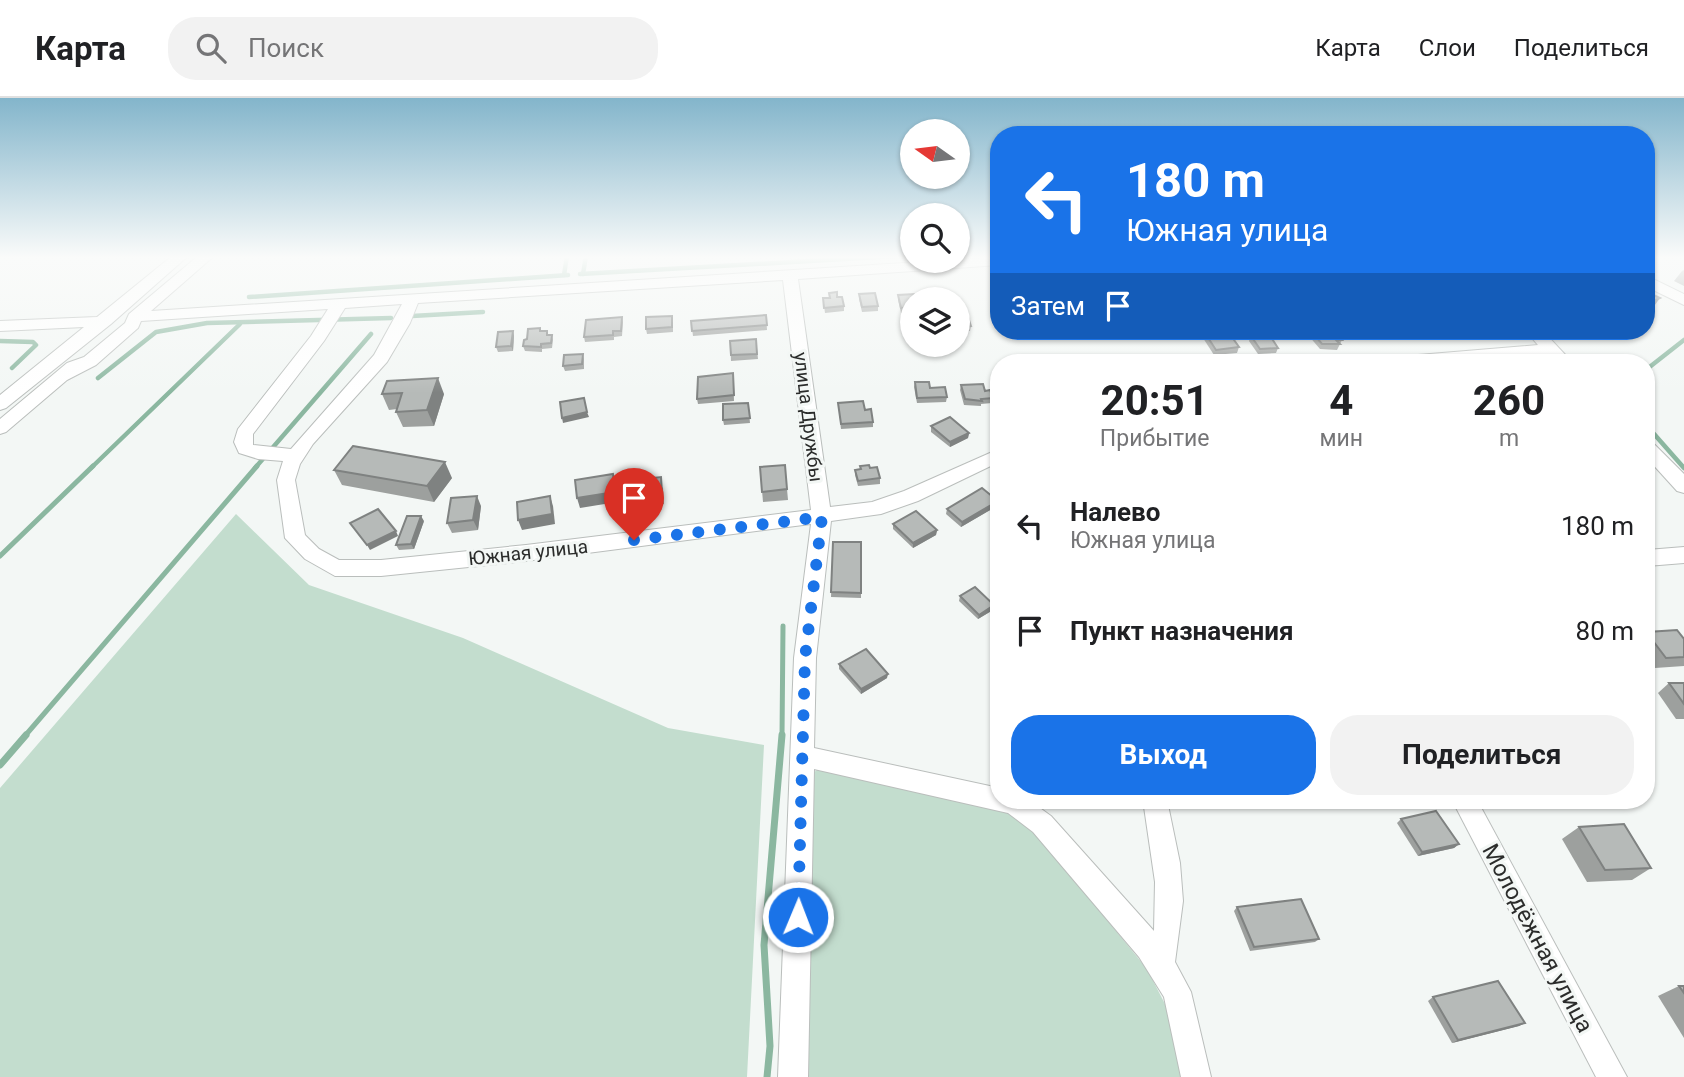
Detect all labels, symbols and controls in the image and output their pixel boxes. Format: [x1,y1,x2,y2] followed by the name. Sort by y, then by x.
[168,17,658,80] search box
[35,29,126,68] text: Карта
[192,29,230,67] icon: search
[248,33,324,63] text: Поиск
[1315,34,1381,62] text: Карта
[1419,34,1476,62] text: Слои
[1514,34,1649,62] text: Поделиться
[900,119,970,189] north arrow
[900,119,970,357] map controls
[1126,152,1265,209] text: 180 m
[1011,154,1102,245] icon: left
[900,203,970,273] button: search
[1126,211,1328,249] text: Южная улица
[900,287,970,357] button: layers
[1099,287,1137,325] icon: arrive
[1011,291,1085,321] text: Затем
[789,351,828,483] street label: улица Дружбы
[1101,376,1209,425] text: 20:51
[1329,376,1353,425] text: 4
[1473,376,1545,425] text: 260
[1100,425,1210,452] text: Прибытие
[1319,425,1363,452] text: мин
[1499,425,1519,452] text: m
[604,468,664,540] pin
[615,479,653,517] icon: arrive
[1070,497,1160,527] text: Налево
[1011,507,1049,545] icon: left
[1561,511,1634,541] text: 180 m
[1070,527,1215,554] text: Южная улица
[467,535,589,570] street label: Южная улица
[1011,612,1049,650] icon: arrive
[1070,616,1294,646] text: Пункт назначения
[1576,616,1634,646] text: 80 m
[1011,715,1316,795] button: Выход
[1330,715,1634,795] button: Поделиться
[1476,839,1599,1037] street label: Молодёжная улица
[761,880,835,954] position arrow

